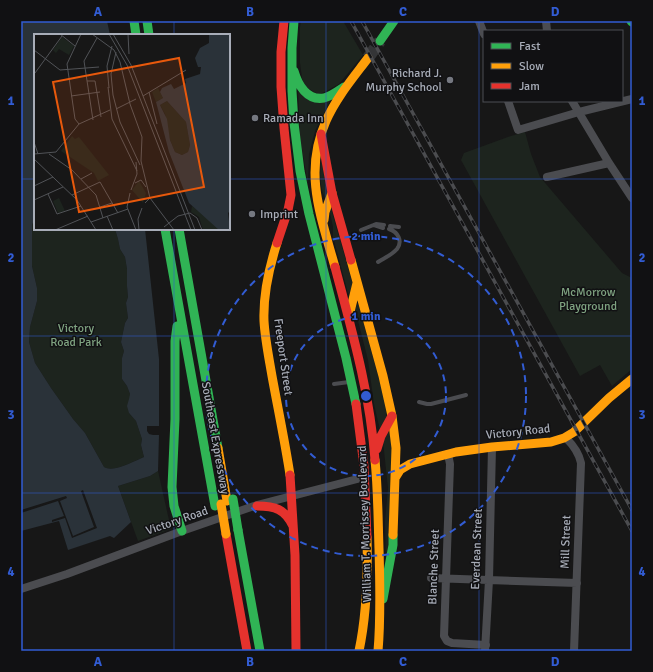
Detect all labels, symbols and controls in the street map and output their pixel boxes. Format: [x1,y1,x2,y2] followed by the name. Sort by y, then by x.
[94,4,103,20] text: A
[246,4,254,20] text: B
[399,4,407,20] text: C
[551,4,560,20] text: D
[483,30,623,102] legend
[34,34,230,230] inset map
[519,39,540,54] text: Fast
[519,59,544,74] text: Slow
[366,66,442,95] place label: Richard J. Murphy School
[445,75,455,85] marker: Richard J. Murphy School
[519,79,540,94] text: Jam
[7,93,15,109] text: 1
[638,93,646,109] text: 1
[263,111,324,126] place label: Ramada Inn
[250,113,260,123] marker: Ramada Inn
[260,207,298,222] place label: Imprint
[247,209,257,219] marker: Imprint
[352,229,381,244] text: 2 min
[7,250,15,266] text: 2
[638,250,646,266] text: 2
[559,285,617,314] park label: McMorrow Playground
[352,309,381,324] text: 1 min
[270,318,296,396] street label: Freeport Street
[50,321,102,350] park label: Victory Road Park
[198,381,232,496] street label: Southeast Expressway
[359,389,373,403] centre of rings
[7,407,15,423] text: 3
[638,407,646,423] text: 3
[485,421,551,443] street label: Victory Road
[355,445,375,603] street label: William T. Morrissey Boulevard
[144,503,210,539] street label: Victory Road
[468,508,486,590] street label: Everdean Street
[558,515,574,569] street label: Mill Street
[425,529,443,605] street label: Blanche Street
[7,564,15,580] text: 4
[638,564,646,580] text: 4
[94,654,103,670] text: A
[246,654,254,670] text: B
[399,654,407,670] text: C
[551,654,560,670] text: D

